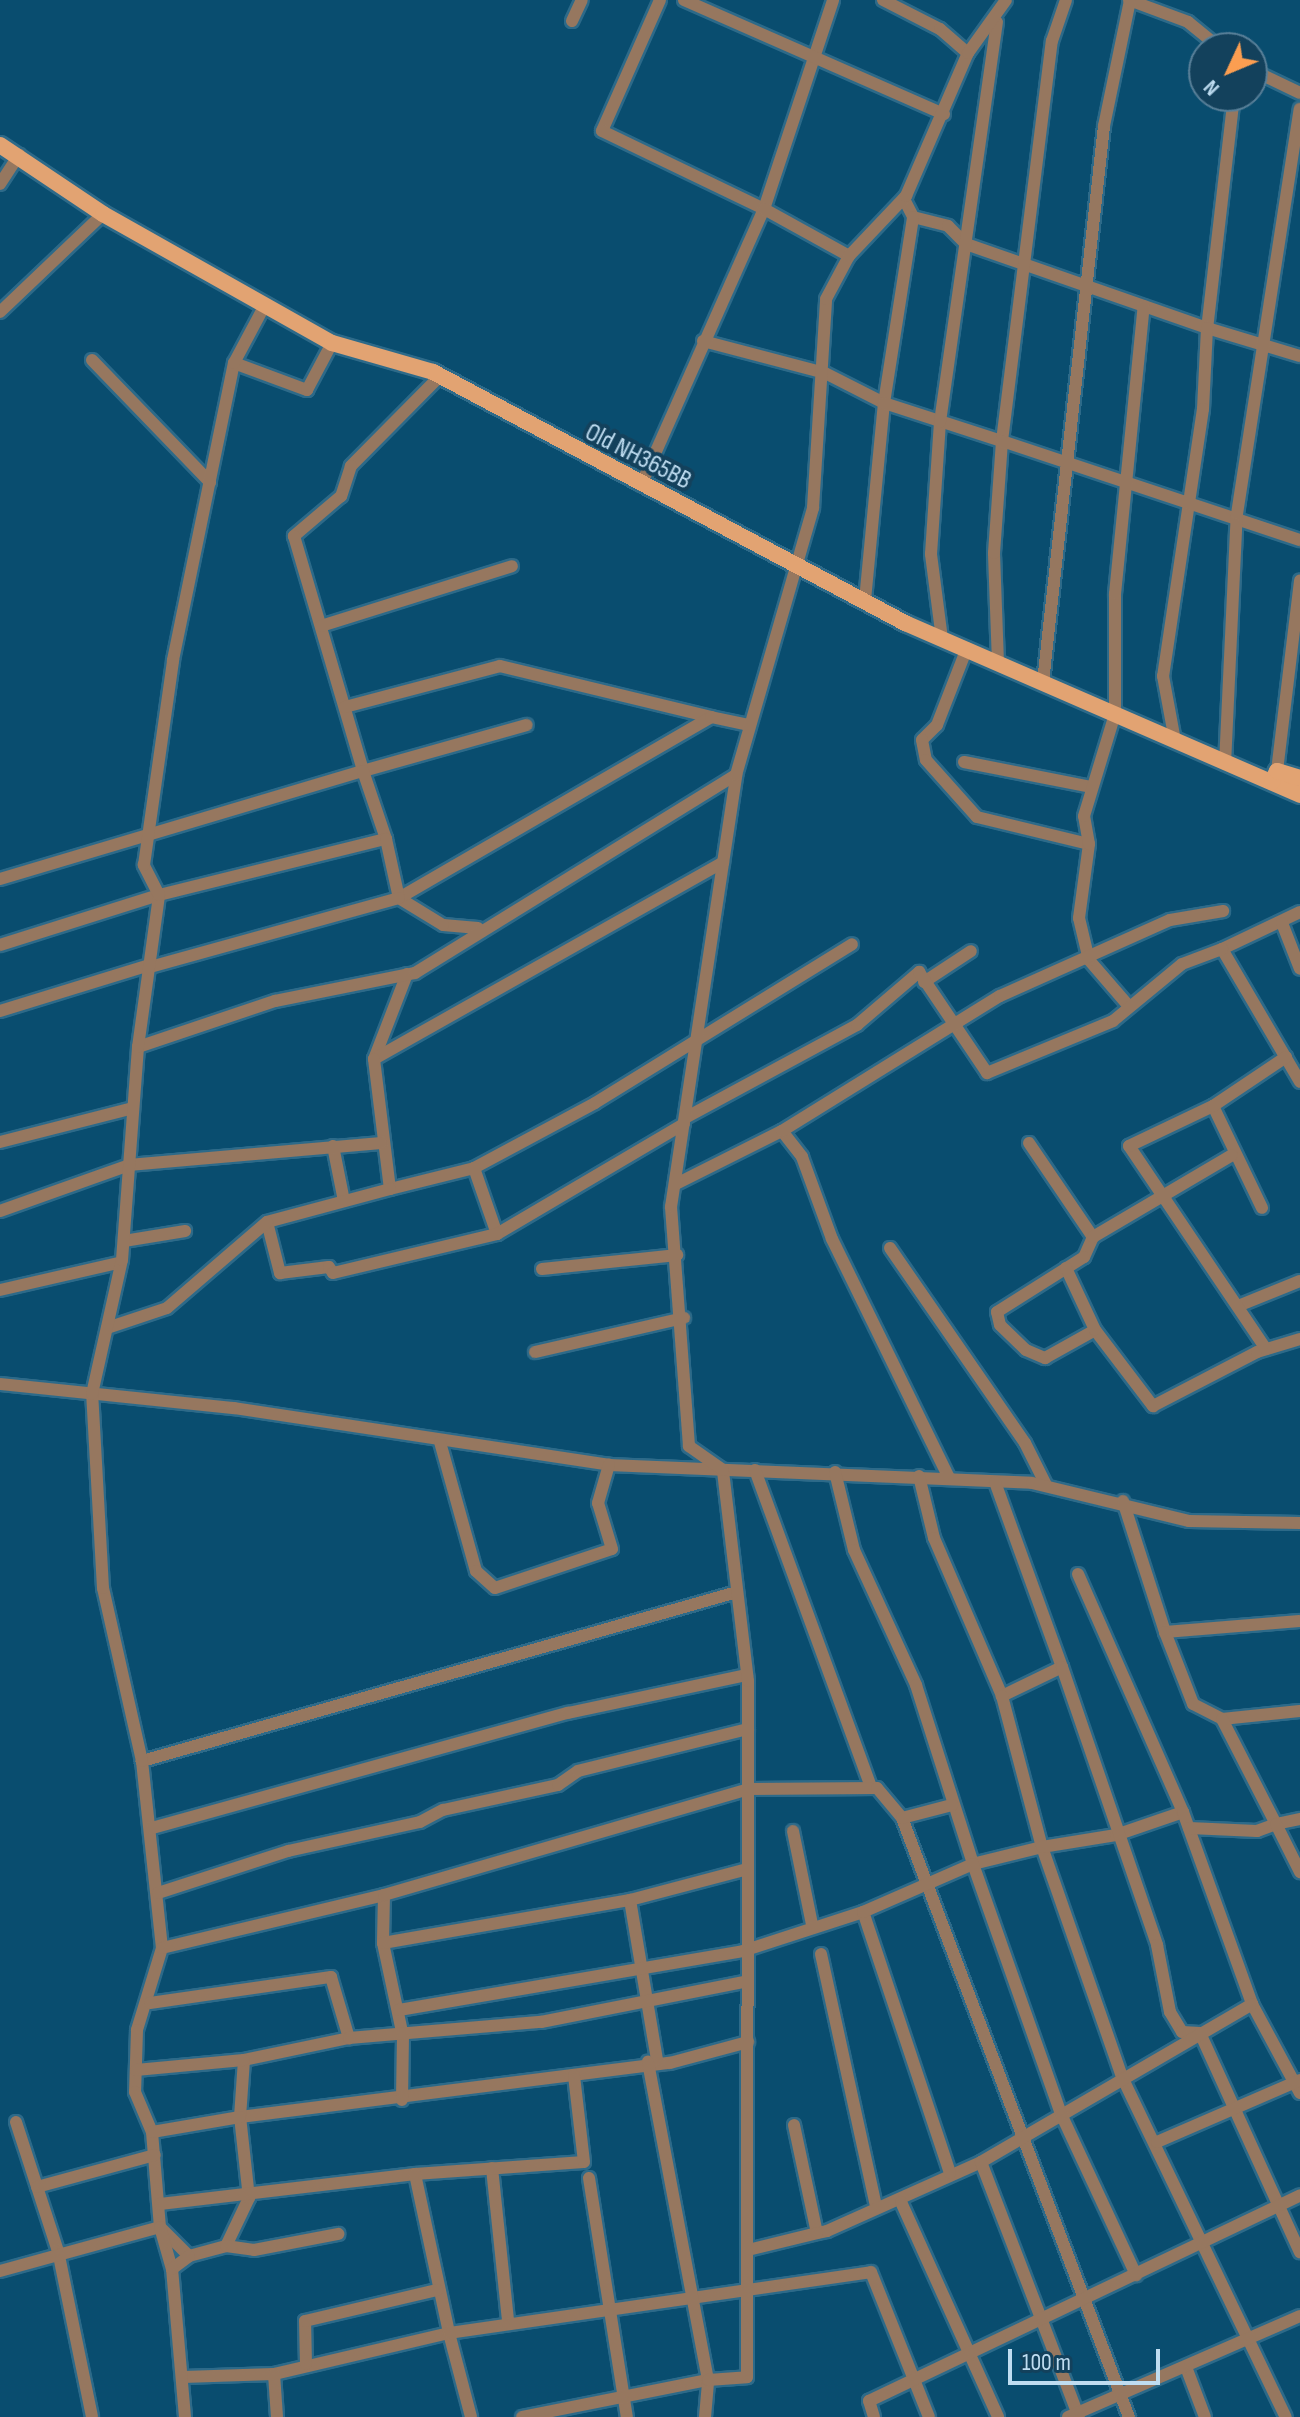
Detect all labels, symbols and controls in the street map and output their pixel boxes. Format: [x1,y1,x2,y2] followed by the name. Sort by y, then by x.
[1188,32,1268,112] north arrow
[1198,74,1226,101] text: N
[580,417,696,497] street label: Old NH365BB
[1012,2333,1164,2383] scale bar
[1022,2348,1071,2377] text: 100 m

